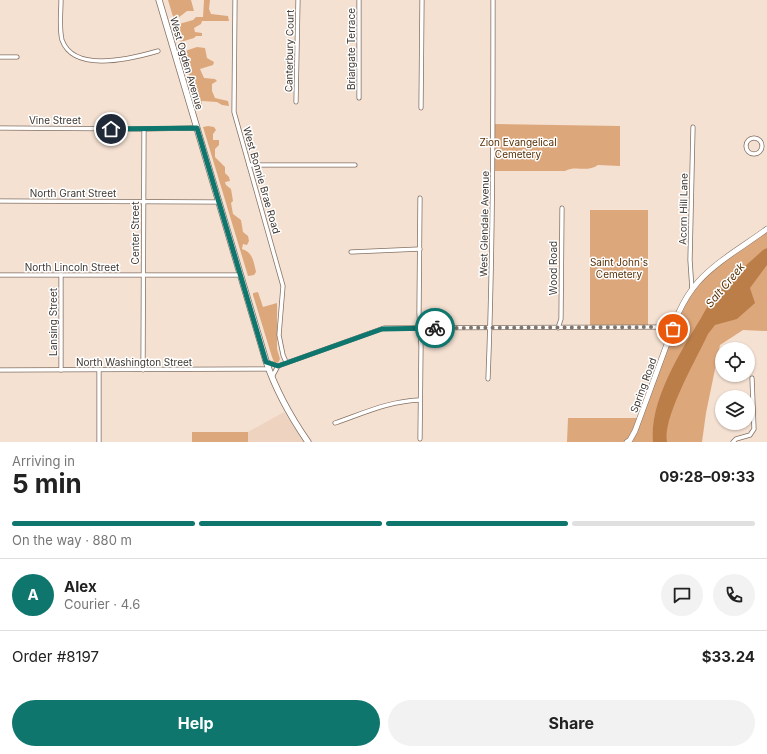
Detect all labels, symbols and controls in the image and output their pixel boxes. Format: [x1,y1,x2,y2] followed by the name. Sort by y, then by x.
[345,8,357,90] street label: Briargate Terrace
[282,9,296,92] street label: Canterbury Court
[168,15,206,111] street label: West Ogden Avenue
[94,112,128,146] pin
[29,114,82,126] street label: Vine Street
[100,118,122,140] icon: home
[241,125,283,235] street label: West Bonnie Brae Road
[479,136,557,160] park label: Zion Evangelical Cemetery
[477,171,491,277] street label: West Glendale Avenue
[676,173,690,245] street label: Acorn Hill Lane
[30,187,117,199] street label: North Grant Street
[129,201,141,264] street label: Center Street
[547,241,559,295] street label: Wood Road
[590,256,648,280] park label: Saint John's Cemetery
[702,259,748,310] water label: Salt Creek
[25,261,120,273] street label: North Lincoln Street
[47,287,59,356] street label: Lansing Street
[415,308,455,348] courier
[656,312,690,346] pin
[424,317,446,339] icon: bike
[662,318,684,340] icon: bag
[715,342,755,430] map controls
[715,342,755,382] button: locate
[76,356,193,368] street label: North Washington Street
[627,356,659,414] street label: Spring Road
[715,390,755,430] button: layers
[12,453,75,469] text: Arriving in
[659,467,755,486] text: 09:28–09:33
[12,468,82,499] text: 5 min
[12,532,132,548] text: On the way · 880 m
[661,574,703,616] button: chat
[713,574,755,616] button: phone
[64,577,97,596] text: Alex
[27,585,39,604] text: A
[64,596,140,612] text: Courier · 4.6
[12,647,99,666] text: Order #8197
[702,647,755,666] text: $33.24
[12,700,380,746] button: Help
[388,700,755,746] button: Share

